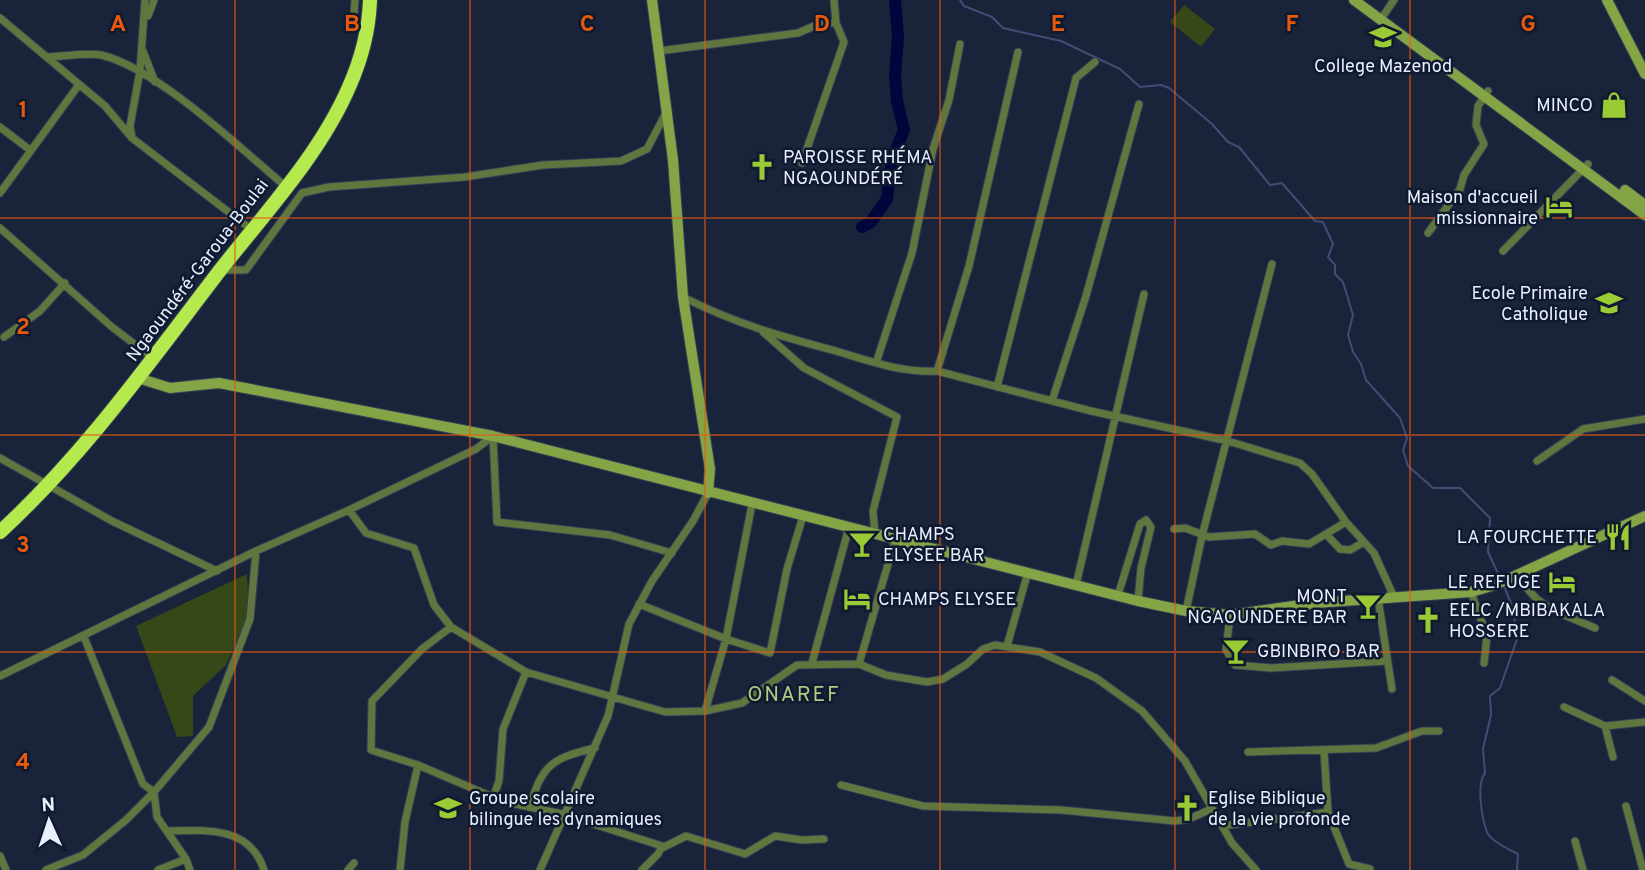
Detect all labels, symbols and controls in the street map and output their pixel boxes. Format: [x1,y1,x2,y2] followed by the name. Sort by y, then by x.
[110,11,126,40] text: A
[344,11,360,40] text: B
[580,11,594,40] text: C
[814,11,830,40] text: D
[1051,11,1065,40] text: E
[1285,11,1299,40] text: F
[1520,11,1536,40] text: G
[1368,22,1398,52] school or university icon: College Mazenod
[1314,56,1452,79] place label: College Mazenod
[1599,90,1629,120] shop icon: MINCO
[1536,95,1593,118] place label: MINCO
[18,97,28,126] text: 1
[783,145,933,191] place label: PAROISSE RHÉMA NGAOUNDÉRÉ
[747,152,777,182] church icon: PAROISSE RHÉMA NGAOUNDÉRÉ
[122,175,274,367] street label: Ngaoundéré-Garoua-Boulai
[1407,187,1538,231] place label: Maison d'accueil missionnaire
[1544,192,1574,222] hotel icon: Maison d'accueil missionnaire
[1472,283,1588,327] place label: Ecole Primaire Catholique
[1594,288,1624,318] school or university icon: Ecole Primaire Catholique
[16,314,30,343] text: 2
[1603,522,1633,552] restaurant icon: LA FOURCHETTE
[883,524,985,568] place label: CHAMPS ELYSEE BAR
[1457,527,1597,550] place label: LA FOURCHETTE
[847,529,877,559] bar icon: CHAMPS ELYSEE BAR
[16,532,30,561] text: 3
[1547,567,1577,597] hotel icon: LE REFUGE
[1448,572,1541,595] place label: LE REFUGE
[842,584,872,614] hotel icon: CHAMPS ELYSEE
[1187,586,1347,630] place label: MONT NGAOUNDERE BAR
[878,589,1016,612] place label: CHAMPS ELYSEE
[1353,591,1383,621] bar icon: MONT NGAOUNDERE BAR
[1449,600,1605,644] place label: EELC /MBIBAKALA HOSSERE
[1413,605,1443,635] church icon: EELC /MBIBAKALA HOSSERE
[1221,636,1251,666] bar icon: GBINBIRO BAR
[1257,641,1380,664] place label: GBINBIRO BAR
[747,682,841,709] district label: ONAREF
[16,749,30,778] text: 4
[14,786,84,856] north arrow
[469,788,662,832] place label: Groupe scolaire bilingue les dynamiques
[1208,788,1350,832] place label: Eglise Biblique de la vie profonde
[433,793,463,823] school or university icon: Groupe scolaire bilingue les dynamiques
[1172,793,1202,823] church icon: Eglise Biblique de la vie profonde
[41,794,56,818] text: N

